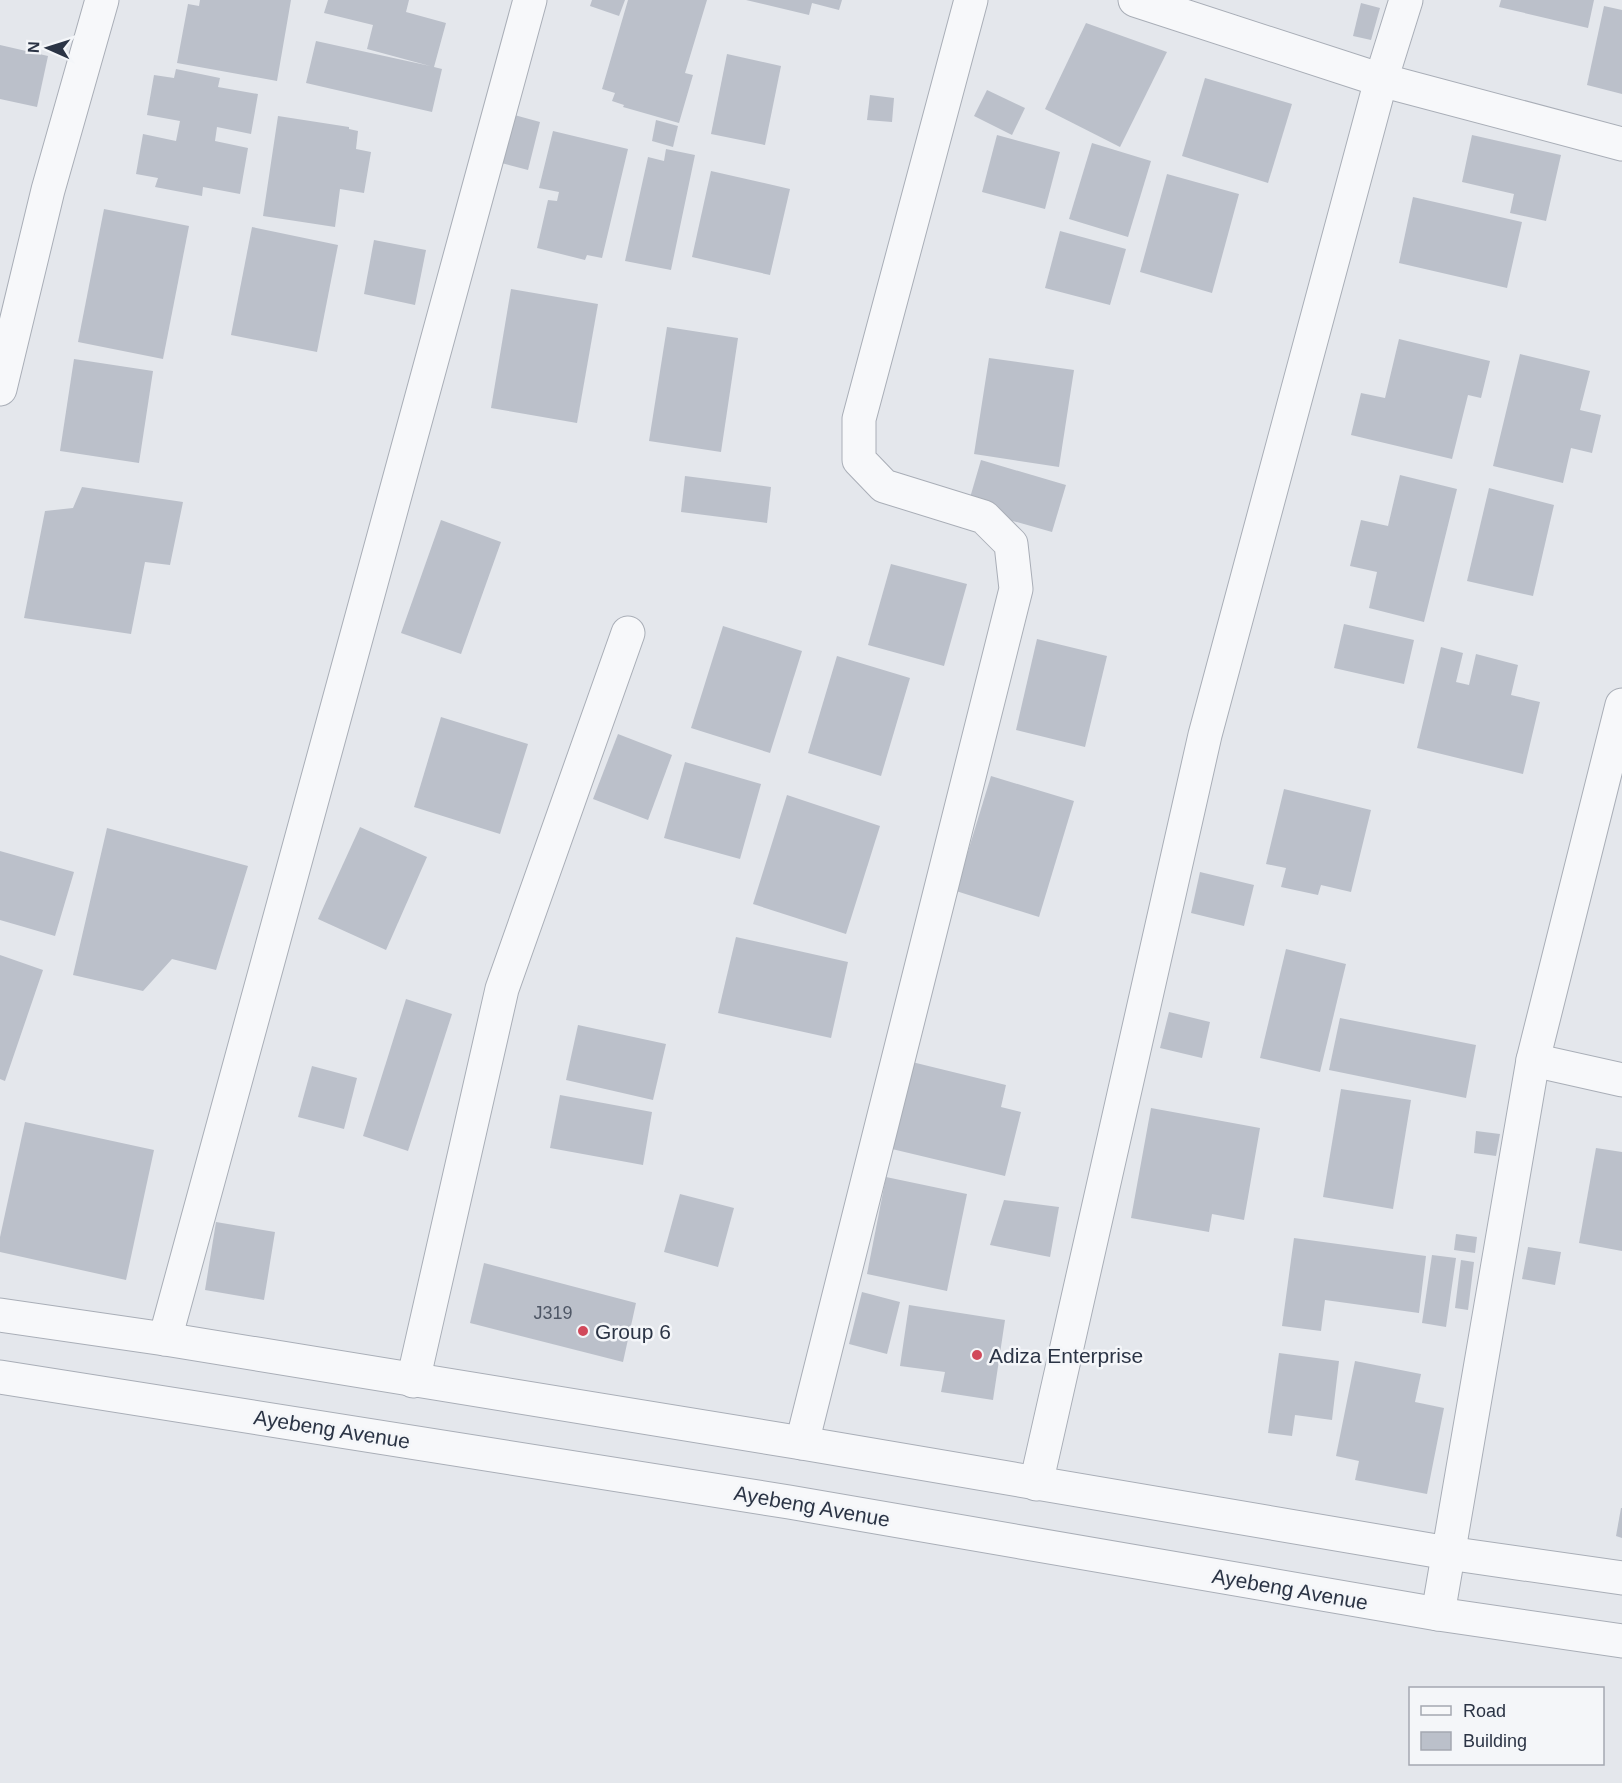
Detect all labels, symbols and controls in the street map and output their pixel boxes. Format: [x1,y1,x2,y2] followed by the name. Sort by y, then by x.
[18,18,78,78] north arrow
[25,41,42,53] text: N
[533,1303,573,1323] house number: J319
[595,1320,671,1343] place label: Group 6
[576,1324,590,1338] marker: Group 6
[989,1344,1143,1367] place label: Adiza Enterprise
[970,1348,984,1362] marker: Adiza Enterprise
[252,1405,412,1453] street label: Ayebeng Avenue
[732,1481,892,1531] street label: Ayebeng Avenue
[1210,1564,1370,1614] street label: Ayebeng Avenue
[1409,1687,1604,1765] legend
[1463,1701,1506,1721] text: Road
[1463,1731,1527,1751] text: Building

